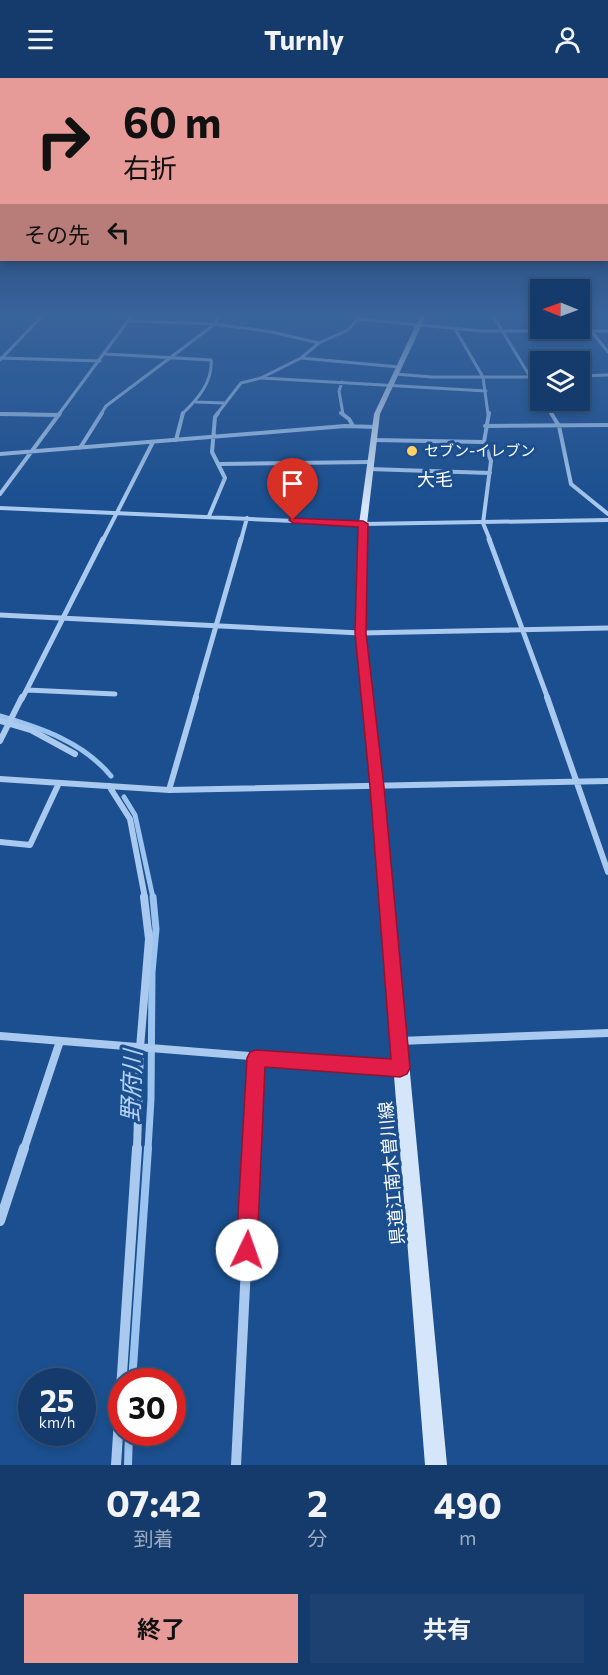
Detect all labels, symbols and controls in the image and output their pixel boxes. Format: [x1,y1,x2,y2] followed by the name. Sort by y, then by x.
[24,23,57,56] icon: menu
[264,23,344,56] text: Turnly
[551,23,584,56] icon: person
[123,95,222,147] text: 60 m
[24,102,102,180] icon: right
[123,151,177,184] text: 右折
[102,216,135,249] icon: left
[24,221,90,248] text: その先
[530,279,590,339] north arrow
[530,279,590,411] map controls
[530,351,590,411] button: layers
[424,441,535,459] place label: セブン-イレブン
[405,444,419,458] marker: セブン-イレブン
[267,458,318,520] pin
[276,467,309,500] icon: arrive
[417,468,453,490] district label: 大毛
[115,1046,146,1122] water label: 野府川
[374,1100,408,1246] street label: 県道江南木曽川線
[215,1218,279,1282] position arrow
[108,1368,186,1446] speed limit sign: 30
[40,1381,74,1418] text: 25
[39,1413,75,1431] text: km/h
[106,1480,201,1524] text: 07:42
[307,1480,328,1524] text: 2
[434,1482,502,1526] text: 490
[459,1525,477,1549] text: m
[134,1526,174,1550] text: 到着
[307,1526,327,1550] text: 分
[24,1594,298,1663] button: 終了
[310,1594,584,1663] button: 共有

